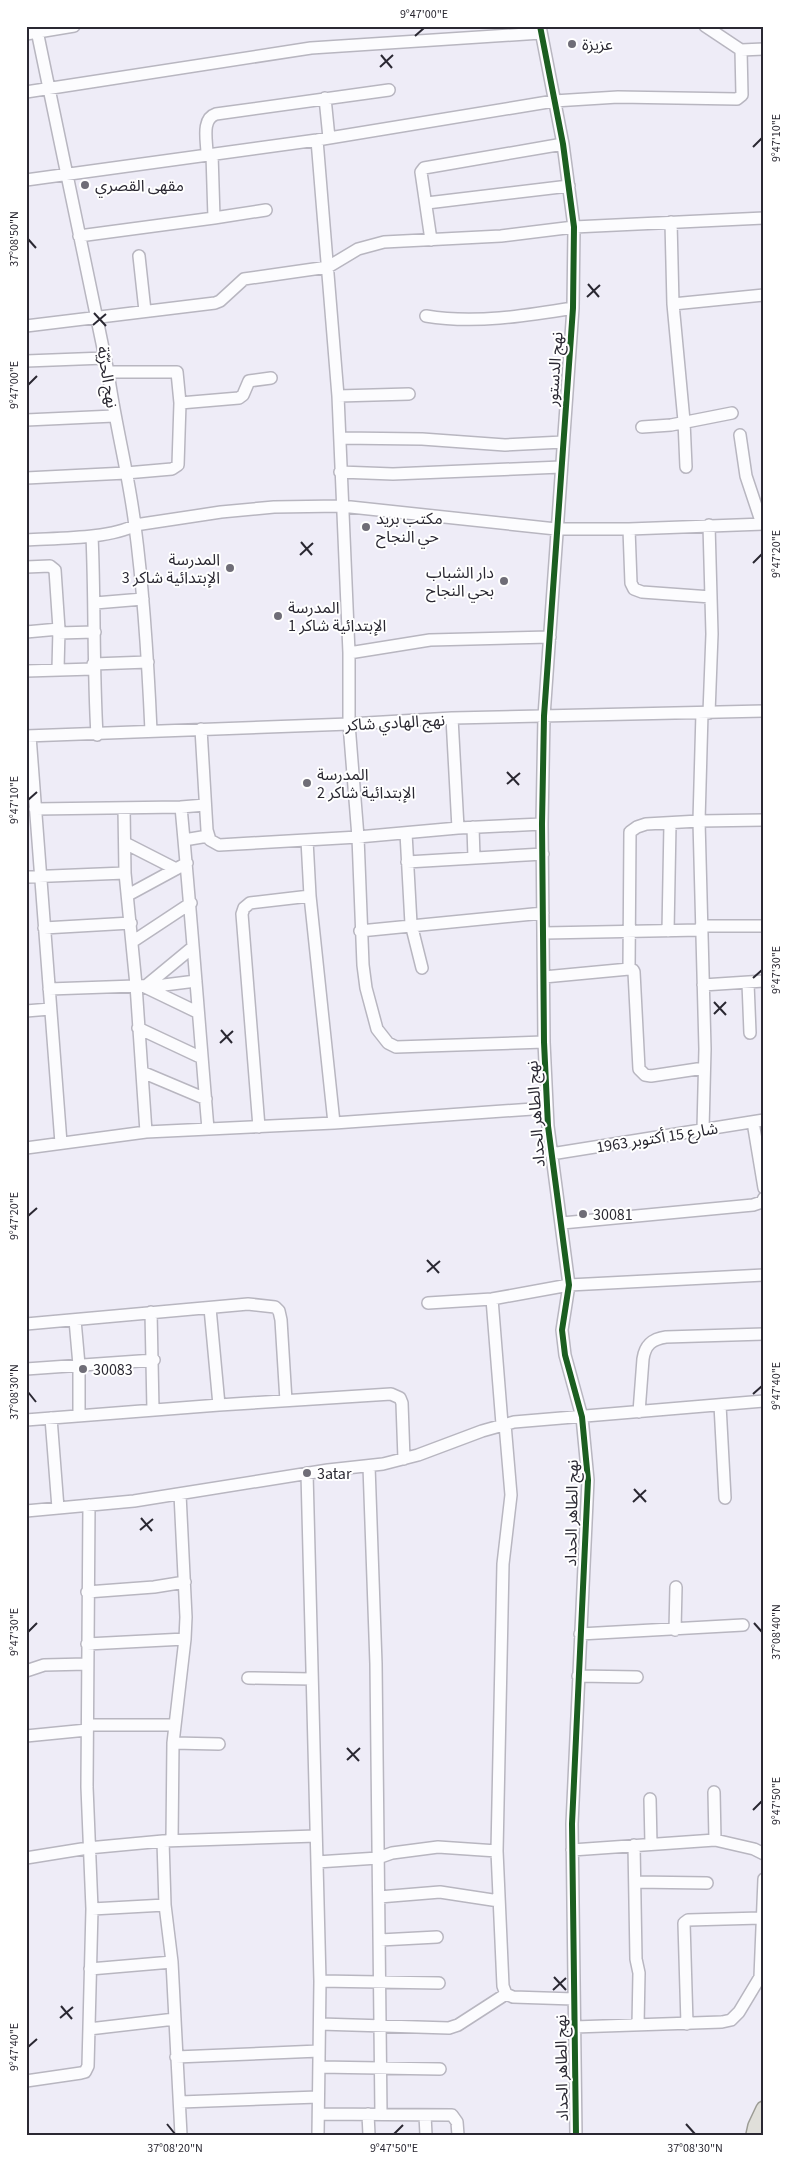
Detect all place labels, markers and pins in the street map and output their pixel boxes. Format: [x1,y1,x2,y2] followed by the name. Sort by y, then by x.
[582,34,613,56] place label: عزيزة
[566,38,578,50] marker: عزيزة
[95,175,184,198] place label: مقهى القصري
[79,179,91,191] marker: مقهى القصري
[376,508,443,549] place label: مكتب بريد حي النجاح
[360,521,372,533] marker: مكتب بريد حي النجاح
[122,549,220,589] place label: المدرسة الإبتدائية شاكر 3
[224,562,236,574] marker: المدرسة الإبتدائية شاكر 3
[426,562,494,603] place label: دار الشباب بحي النجاح
[498,575,510,587] marker: دار الشباب بحي النجاح
[288,597,386,637] place label: المدرسة الإبتدائية شاكر 1
[272,610,284,622] marker: المدرسة الإبتدائية شاكر 1
[317,764,415,804] place label: المدرسة الإبتدائية شاكر 2
[301,777,313,789] marker: المدرسة الإبتدائية شاكر 2
[593,1204,633,1226] place label: 30081
[577,1208,589,1220] marker: 30081
[93,1359,133,1381] place label: 30083
[77,1363,89,1375] marker: 30083
[317,1463,352,1485] place label: 3atar
[301,1467,313,1479] marker: 3atar

